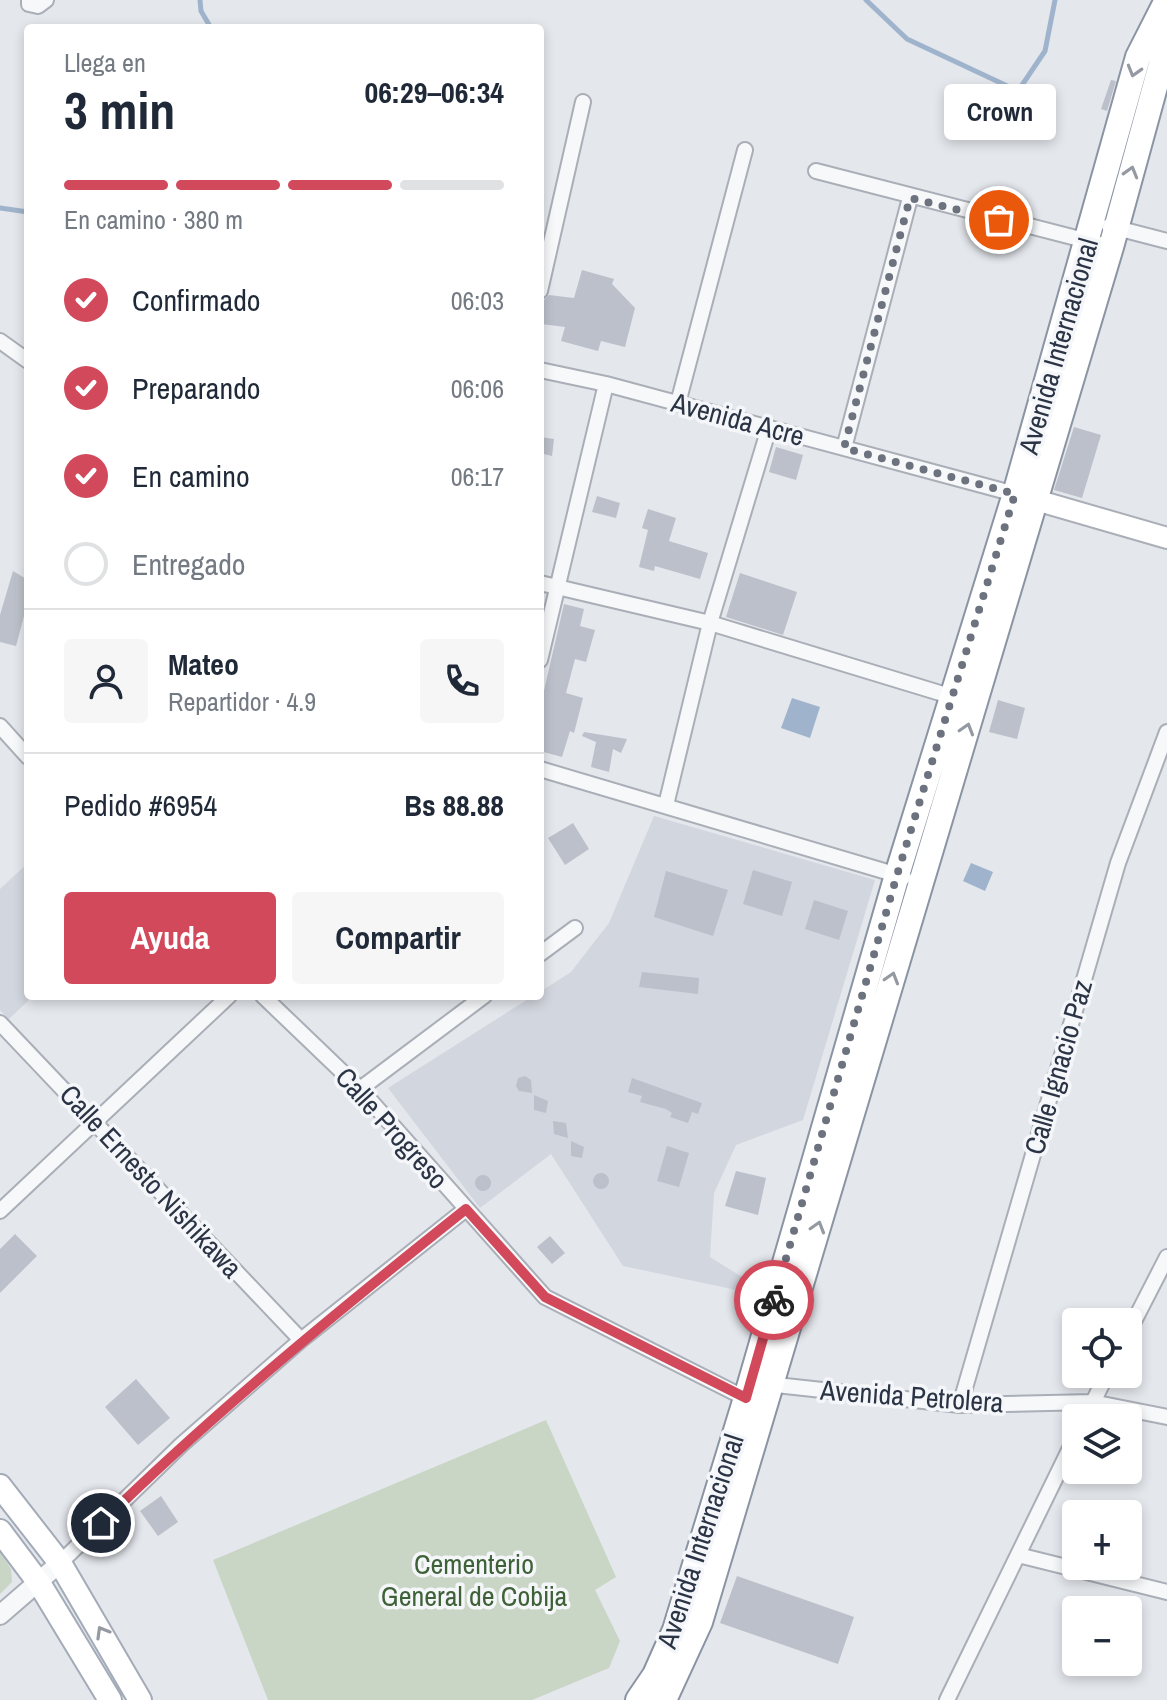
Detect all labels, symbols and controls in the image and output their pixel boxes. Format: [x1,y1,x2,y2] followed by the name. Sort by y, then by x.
[64,45,146,80] text: Llega en
[1127,63,1143,77] one-way arrow
[365,72,504,112] text: 06:29–06:34
[64,75,175,145] text: 3 min
[943,84,1055,140] callout: Crown
[967,94,1033,129] text: Crown
[1122,165,1139,179] one-way arrow
[965,186,1033,254] pin
[977,198,1021,242] icon: bag
[64,202,243,237] text: En camino · 380 m
[1009,234,1107,459] street label: Avenida Internacional
[64,278,108,322] icon: check
[132,280,261,320] text: Confirmado
[451,283,504,318] text: 06:03
[64,366,108,410] icon: check
[132,368,261,408] text: Preparando
[451,371,504,406] text: 06:06
[666,383,809,455] street label: Avenida Acre
[64,454,108,498] icon: check
[132,456,250,496] text: En camino
[451,459,504,494] text: 06:17
[132,544,246,584] text: Entregado
[64,639,148,723] button: person
[420,639,504,723] button: phone
[168,644,239,684] text: Mateo
[168,684,316,719] text: Repartidor · 4.9
[958,722,974,736] one-way arrow
[64,785,217,825] text: Pedido #6954
[404,785,504,825] text: Bs 88.88
[64,892,276,984] button: Ayuda
[292,892,504,984] button: Compartir
[883,971,899,985] one-way arrow
[1015,975,1101,1159] street label: Calle Ignacio Paz
[327,1059,457,1197] street label: Calle Progreso
[51,1076,251,1286] street label: Calle Ernesto Nishikawa
[809,1221,825,1234] one-way arrow
[734,1260,814,1340] courier
[752,1278,796,1322] icon: bike
[1062,1308,1142,1676] map controls
[1062,1308,1142,1388] button: locate
[818,1371,1005,1421] street label: Avenida Petrolera
[1062,1404,1142,1484] button: layers
[647,1429,753,1654] street label: Avenida Internacional
[67,1489,135,1557] pin
[1062,1500,1142,1580] button: +
[79,1501,123,1545] icon: home
[381,1545,567,1615] park label: Cementerio General de Cobija
[1062,1596,1142,1676] button: −
[96,1626,112,1641] one-way arrow

